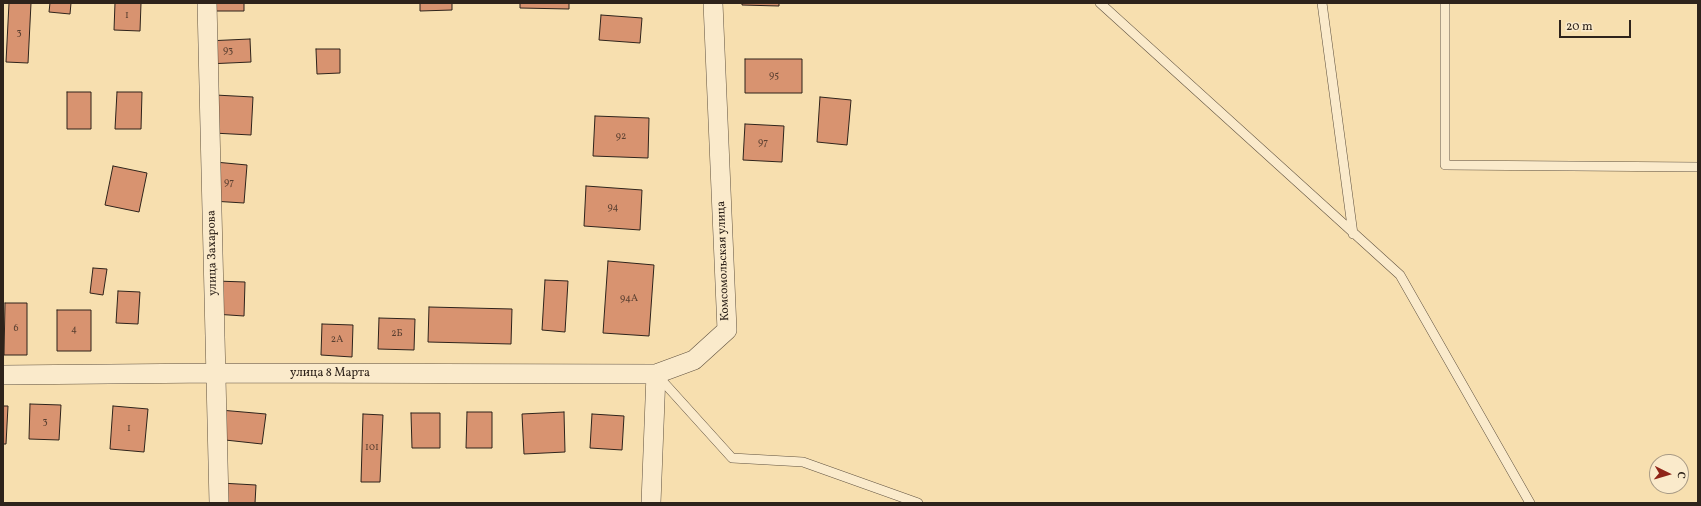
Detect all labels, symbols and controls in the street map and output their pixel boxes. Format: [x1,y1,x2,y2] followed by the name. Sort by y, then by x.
[125,10,129,22] house number: 1
[1561,12,1633,38] scale bar
[1566,19,1593,35] text: 20 m
[16,27,22,39] house number: 3
[223,45,233,57] house number: 93
[769,70,779,82] house number: 95
[616,131,626,143] house number: 92
[758,137,768,149] house number: 97
[224,177,234,189] house number: 97
[715,201,733,321] street label: Комсомольская улица
[608,202,618,214] house number: 94
[205,210,221,296] street label: улица Захарова
[620,293,638,305] house number: 94А
[13,323,19,335] house number: 6
[71,324,77,336] house number: 4
[391,328,403,340] house number: 2Б
[331,334,343,346] house number: 2А
[290,367,370,381] street label: улица 8 Марта
[42,416,48,428] house number: 3
[127,423,131,435] house number: 1
[365,442,379,454] house number: 101
[1649,454,1689,494] north arrow
[1673,471,1688,479] text: С

